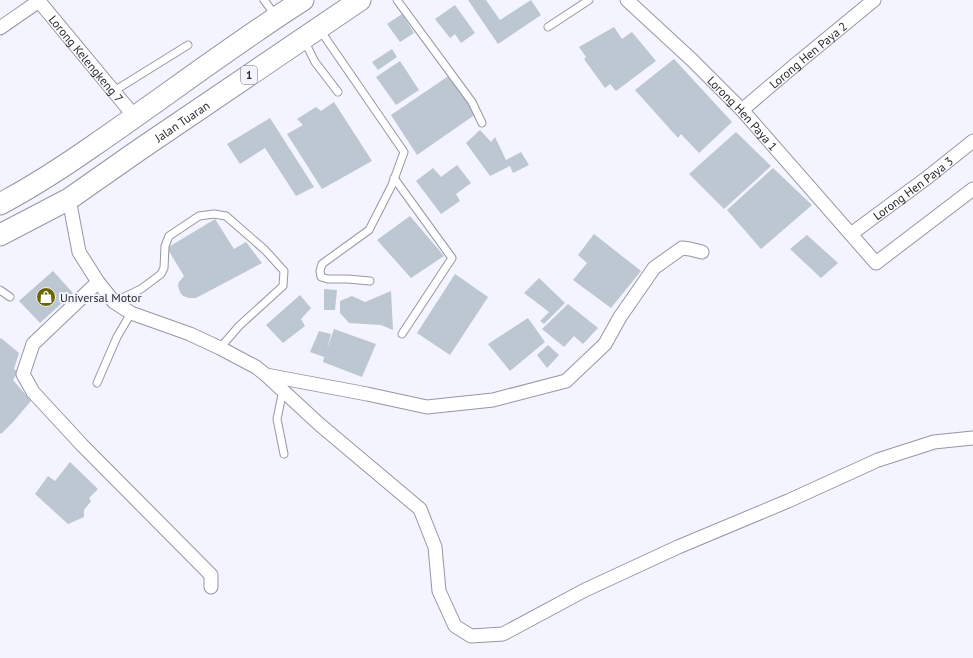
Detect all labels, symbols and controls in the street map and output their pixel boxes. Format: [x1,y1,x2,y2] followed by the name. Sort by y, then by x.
[46,12,127,105] street label: Lorong Kelengkeng 7
[766,18,850,91] street label: Lorong Hen Paya 2
[241,66,257,84] road number: 1
[705,73,781,153] street label: Lorong Hen Paya 1
[151,97,212,145] street label: Jalan Tuaran
[870,153,956,223] street label: Lorong Hen Paya 3
[35,286,57,308] shop icon: Universal Motor
[60,290,142,305] place label: Universal Motor

